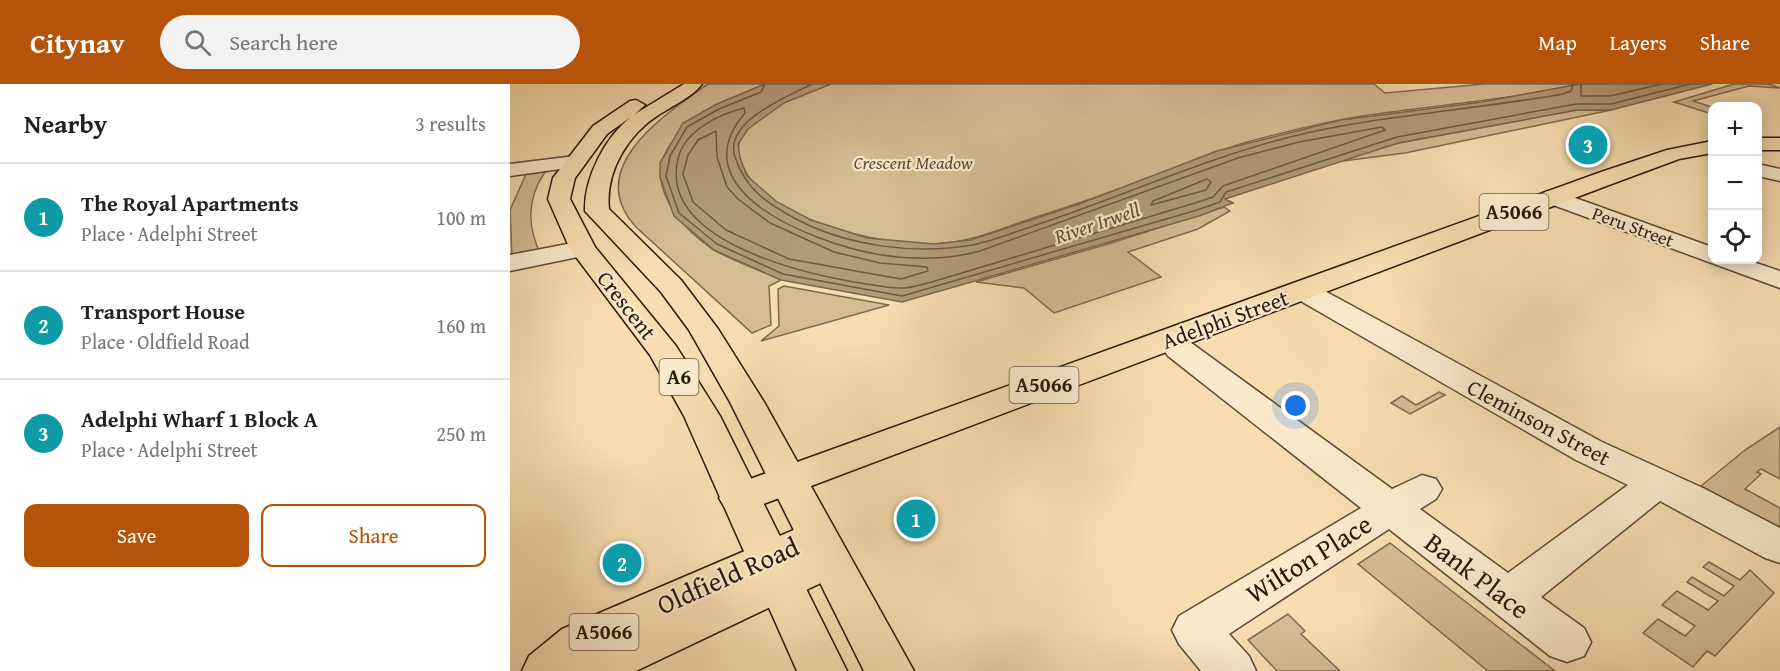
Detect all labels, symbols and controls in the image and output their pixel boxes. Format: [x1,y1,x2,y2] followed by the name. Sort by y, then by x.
[160,15,580,69] search box
[30,22,124,63] text: Citynav
[181,26,214,59] icon: search
[229,26,338,58] text: Search here
[1538,27,1577,58] text: Map
[1610,27,1667,58] text: Layers
[1700,27,1750,58] text: Share
[1708,102,1762,264] map controls
[1708,102,1762,156] button: +
[24,104,107,143] text: Nearby
[415,109,486,138] text: 3 results
[1568,122,1608,168] pin: 3
[854,149,973,176] park label: Crescent Meadow
[1708,156,1762,210] button: −
[81,187,299,219] text: The Royal Apartments
[1049,194,1143,251] water label: River Irwell
[1480,194,1548,230] road number: A5066
[1589,199,1678,254] street label: Peru Street
[38,203,49,232] text: 1
[436,203,486,232] text: 100 m
[1708,210,1762,264] button: locate
[81,219,258,248] text: Place · Adelphi Street
[590,264,664,347] street label: Crescent
[1157,281,1293,357] street label: Adelphi Street
[81,295,245,327] text: Transport House
[38,311,49,340] text: 2
[436,311,486,340] text: 160 m
[81,327,250,356] text: Place · Oldfield Road
[660,359,698,395] road number: A6
[1010,367,1078,403] road number: A5066
[1462,371,1616,473] street label: Cleminson Street
[1281,391,1310,420] your location
[81,403,318,435] text: Adelphi Wharf 1 Block A
[38,419,49,448] text: 3
[436,419,486,448] text: 250 m
[81,435,258,464] text: Place · Adelphi Street
[896,496,936,542] pin: 1
[24,504,249,567] button: Save
[261,504,486,567] button: Share
[1238,504,1379,613] street label: Wilton Place
[1417,522,1539,628] street label: Bank Place
[650,526,806,624] street label: Oldfield Road
[602,540,642,586] pin: 2
[570,614,638,650] road number: A5066

